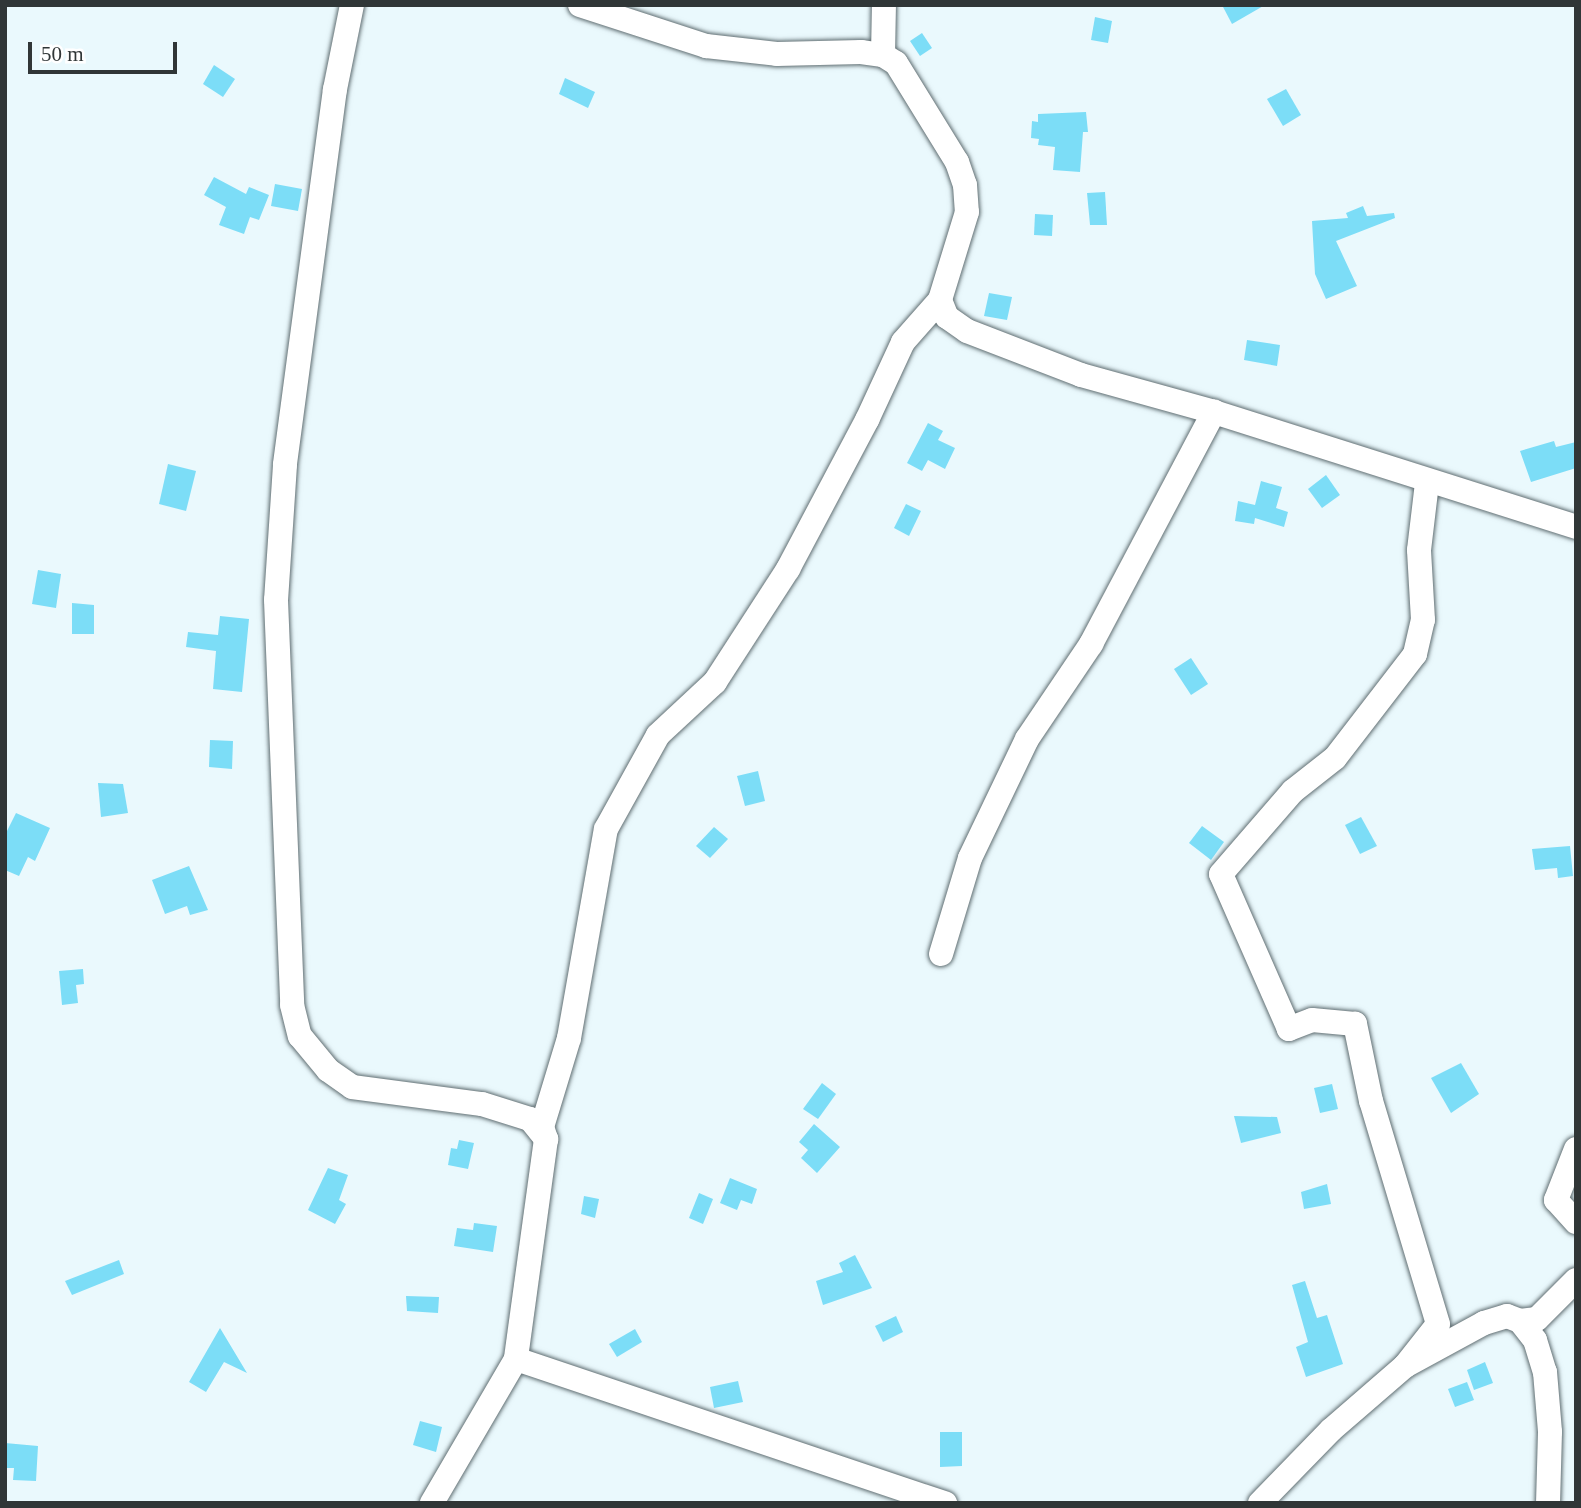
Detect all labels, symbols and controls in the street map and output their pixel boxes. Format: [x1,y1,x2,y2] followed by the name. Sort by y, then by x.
[32,28,180,72] scale bar
[41,42,84,66] text: 50 m

